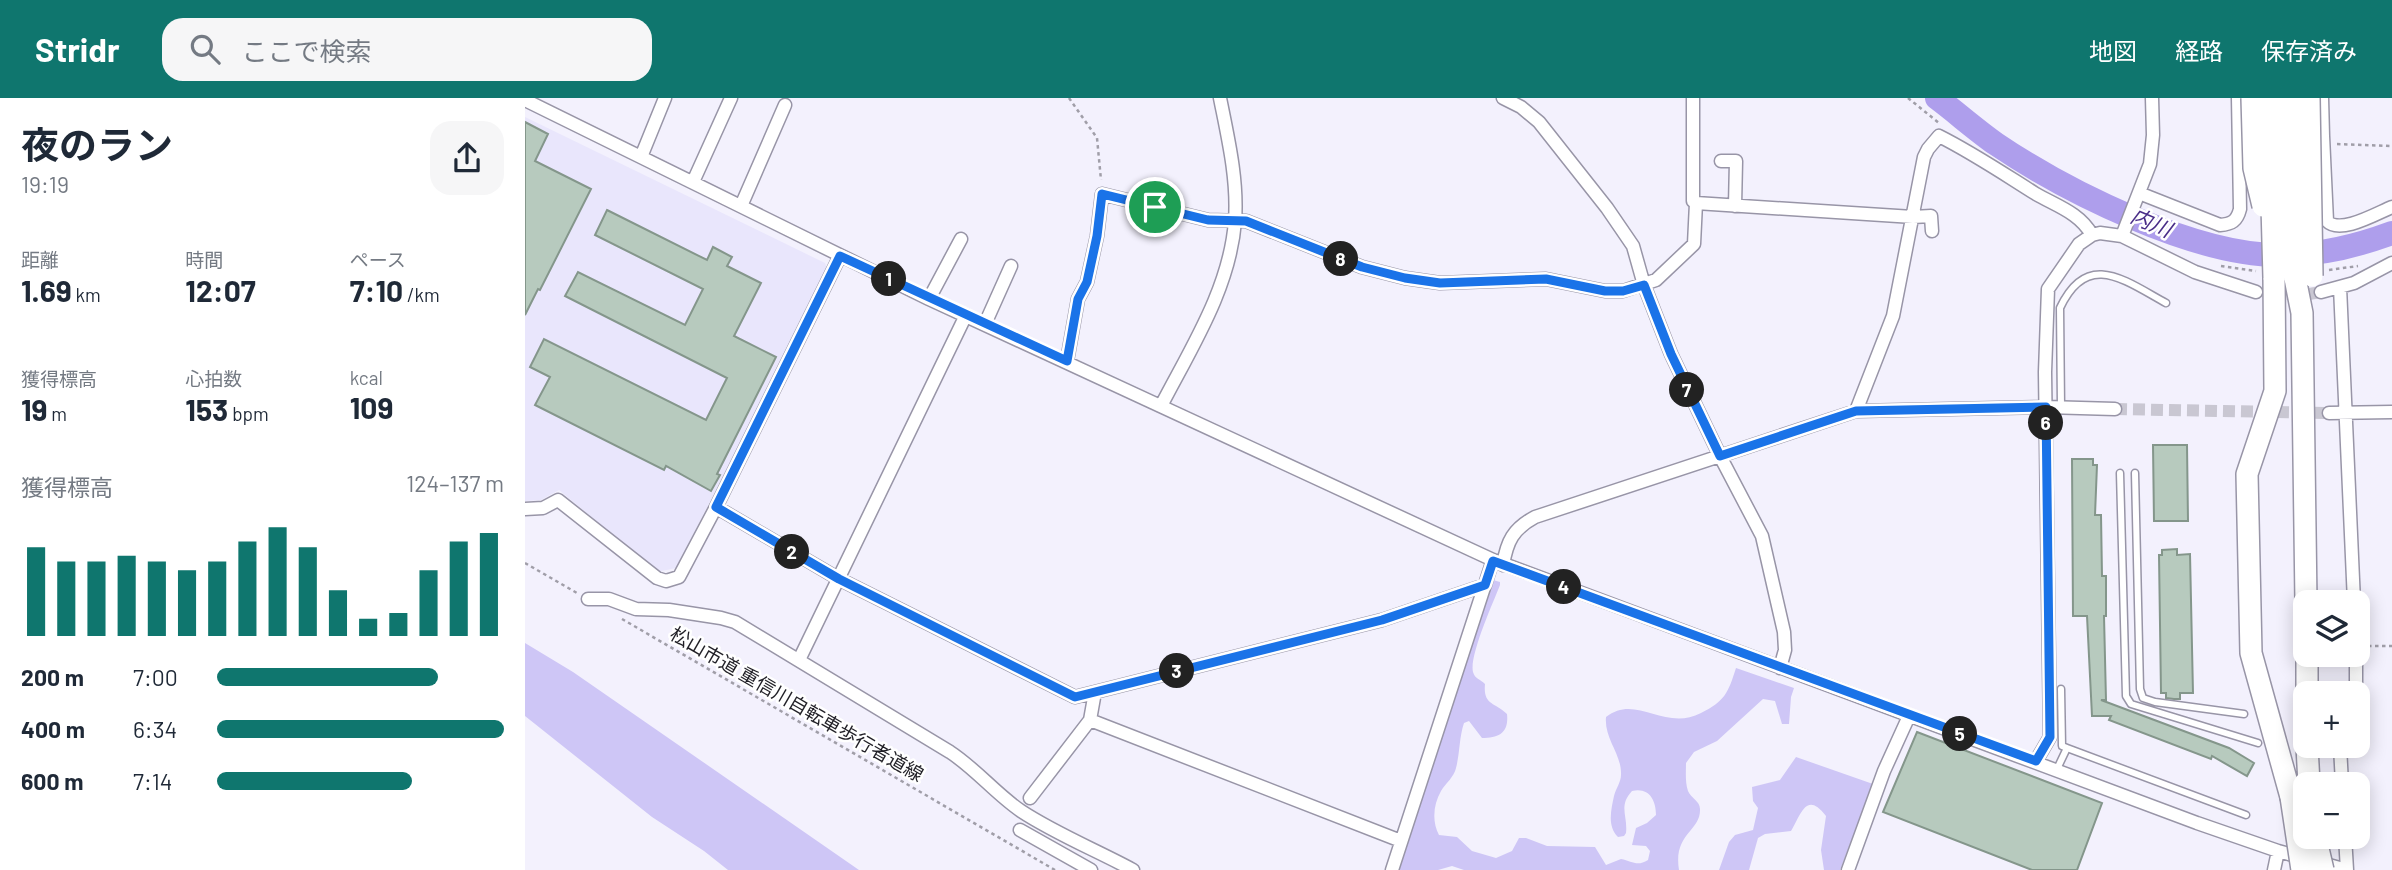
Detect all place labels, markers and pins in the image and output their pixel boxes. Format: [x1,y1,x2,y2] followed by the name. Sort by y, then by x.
[1125,177,1185,237] pin
[1323,242,1359,276] pin: 8
[871,262,907,296] pin: 1
[1669,372,1705,408] pin: 7
[2029,406,2063,440] pin: 6
[775,534,809,570] pin: 2
[1546,570,1581,604] pin: 4
[1159,654,1195,688] pin: 3
[1943,716,1977,752] pin: 5

